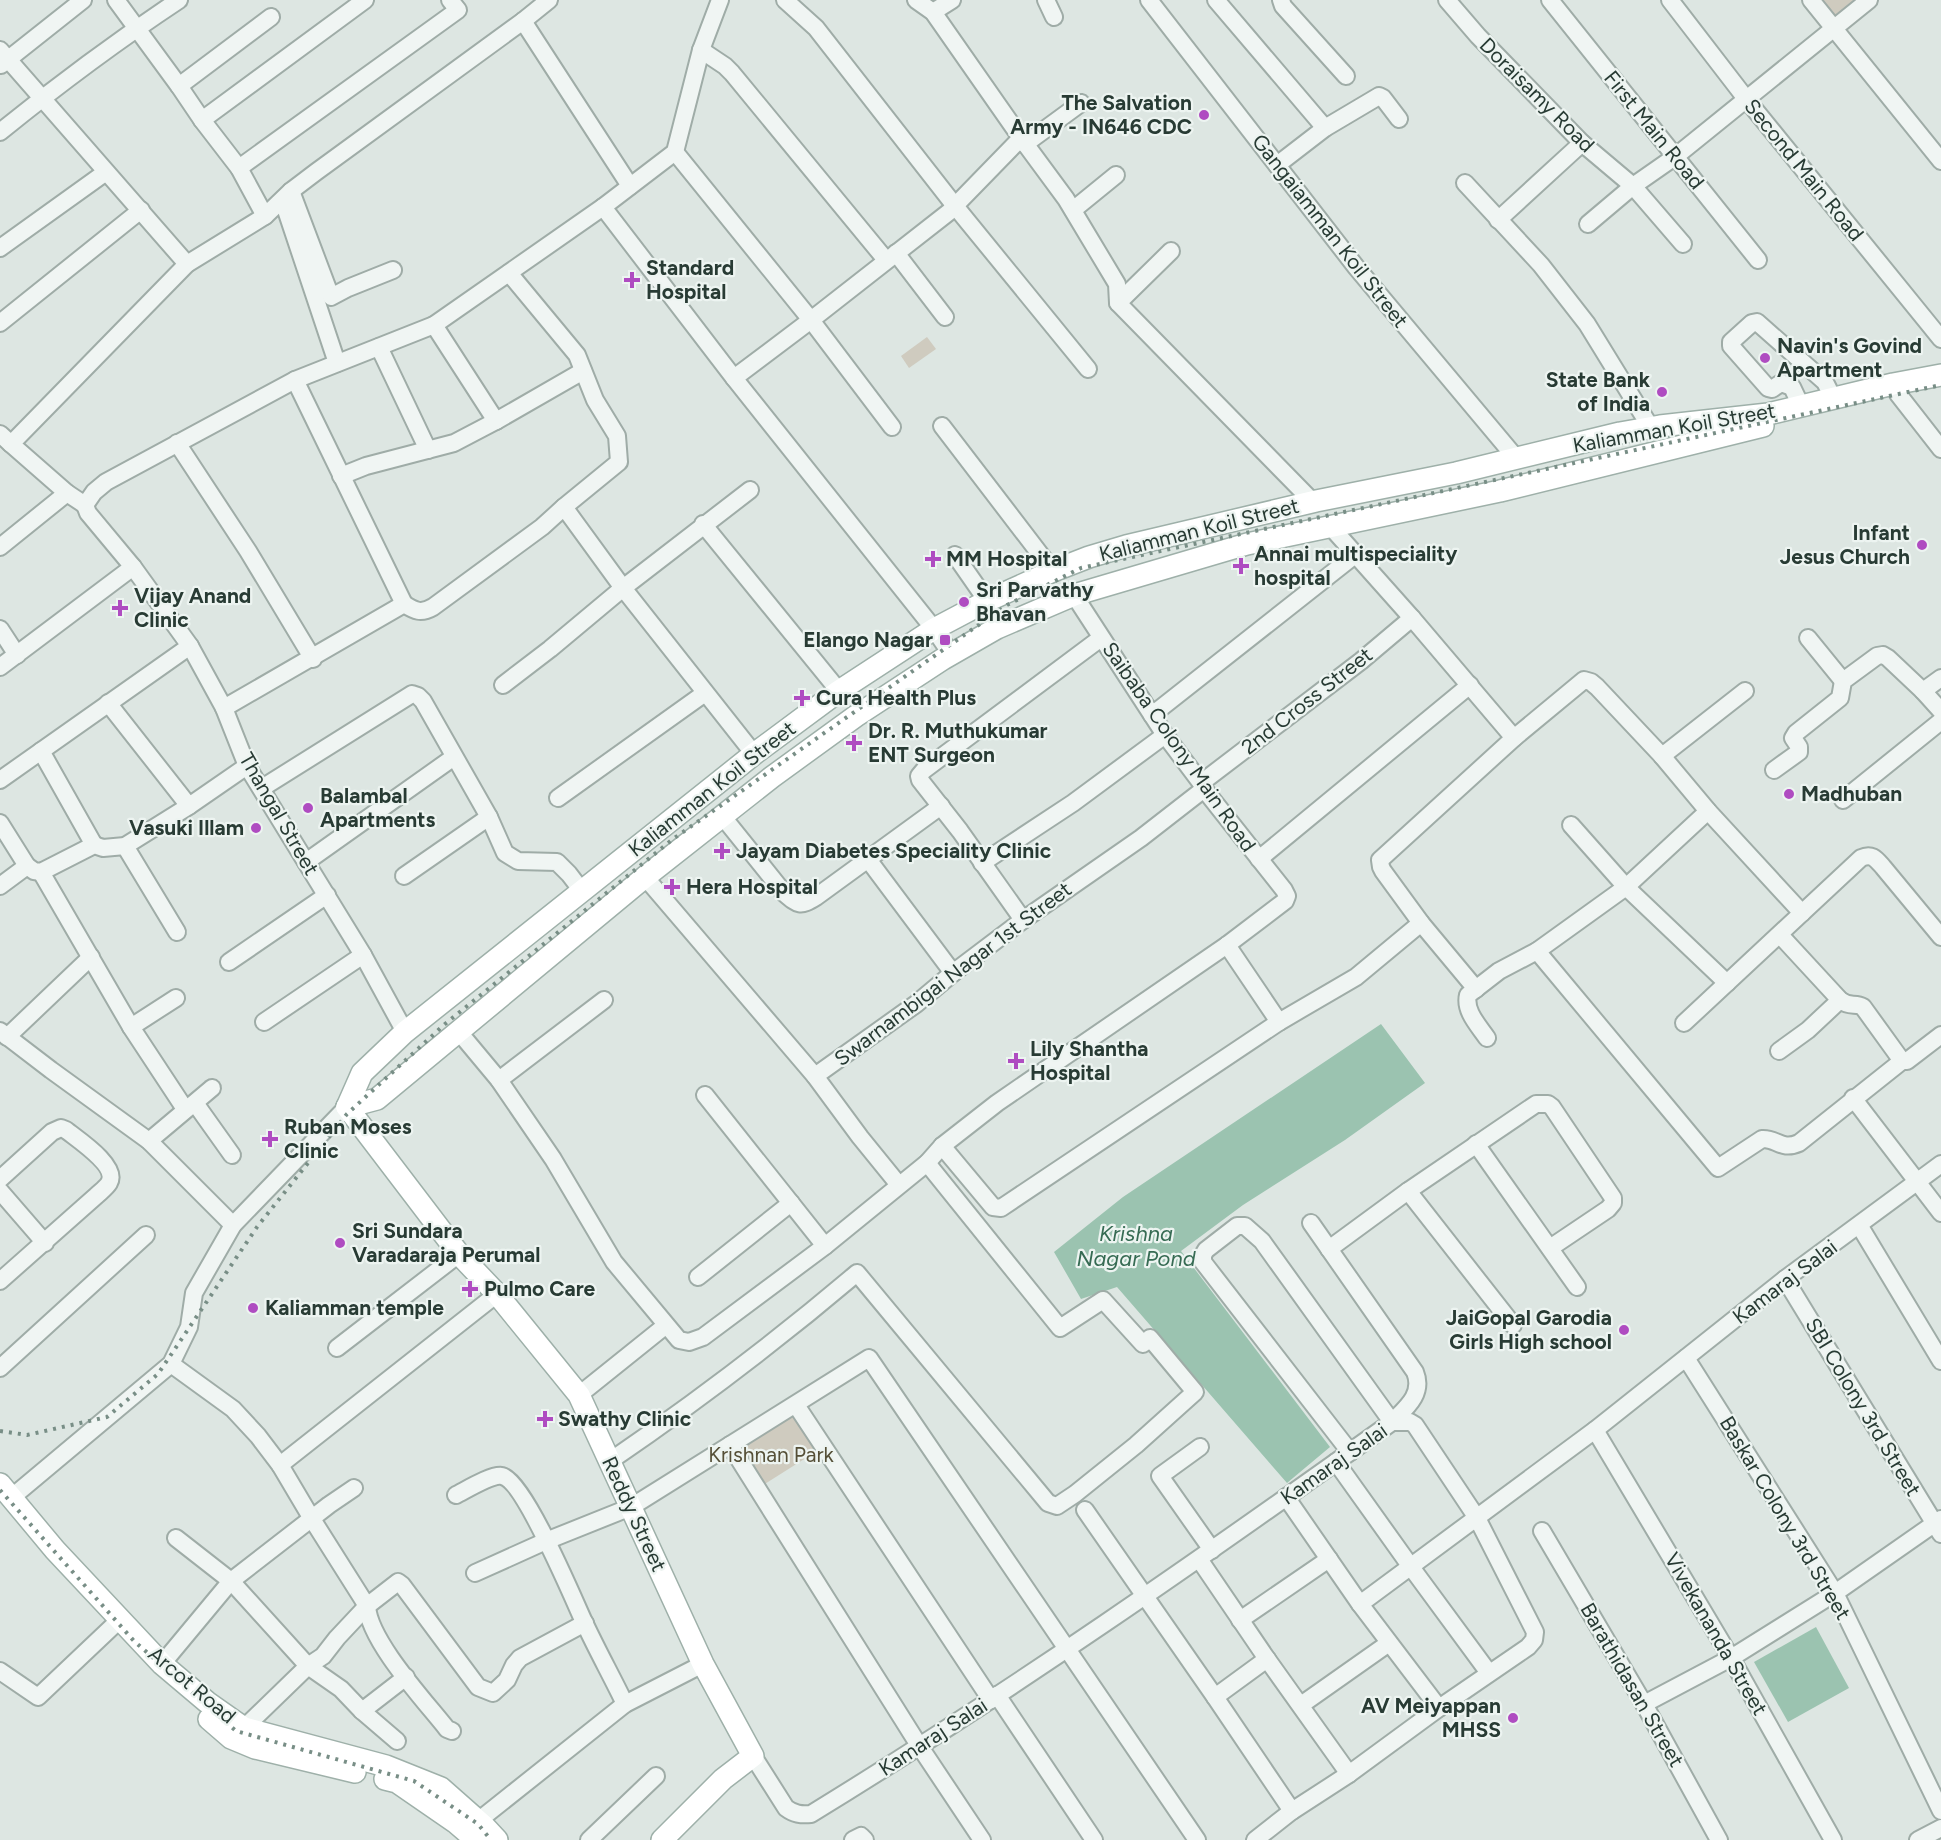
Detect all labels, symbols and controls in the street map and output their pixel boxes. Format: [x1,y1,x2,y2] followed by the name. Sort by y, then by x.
[1475,32,1600,157] street label: Doraisamy Road
[1599,66,1710,194] street label: First Main Road
[1010,90,1192,139] place label: The Salvation Army - IN646 CDC
[1739,94,1869,246] street label: Second Main Road
[1197,108,1211,122] marker: The Salvation Army - IN646 CDC
[1247,129,1414,332] street label: Gangaiamman Koil Street
[646,255,734,304] place label: Standard Hospital
[623,271,641,289] marker: Standard Hospital
[1777,333,1922,382] place label: Navin's Govind Apartment
[1758,351,1772,365] marker: Navin's Govind Apartment
[1546,367,1651,416] place label: State Bank of India
[1655,385,1669,399] marker: State Bank of India
[1571,397,1777,458] street label: Kaliamman Koil Street
[1096,493,1302,566] street label: Kaliamman Koil Street
[1780,520,1910,569] place label: Infant Jesus Church
[1915,538,1929,552] marker: Infant Jesus Church
[1254,541,1458,590] place label: Annai multispeciality hospital
[946,546,1067,571] place label: MM Hospital
[924,550,942,568] marker: MM Hospital
[1232,557,1250,575] marker: Annai multispeciality hospital
[976,577,1094,626] place label: Sri Parvathy Bhavan
[134,583,251,632] place label: Vijay Anand Clinic
[957,595,971,609] marker: Sri Parvathy Bhavan
[111,599,129,617] marker: Vijay Anand Clinic
[803,627,933,652] place label: Elango Nagar
[938,633,952,647] marker: Elango Nagar
[1097,637,1261,856] street label: Saibaba Colony Main Road
[1236,642,1377,759] street label: 2nd Cross Street
[816,685,976,710] place label: Cura Health Plus
[793,689,811,707] marker: Cura Health Plus
[623,716,800,862] street label: Kaliamman Koil Street
[868,718,1048,767] place label: Dr. R. Muthukumar ENT Surgeon
[845,734,863,752] marker: Dr. R. Muthukumar ENT Surgeon
[234,748,325,880] street label: Thangal Street
[1801,781,1902,806] place label: Madhuban
[320,783,436,832] place label: Balambal Apartments
[1782,787,1796,801] marker: Madhuban
[301,801,315,815] marker: Balambal Apartments
[129,815,244,840] place label: Vasuki Illam
[249,821,263,835] marker: Vasuki Illam
[736,838,1052,863] place label: Jayam Diabetes Speciality Clinic
[713,842,731,860] marker: Jayam Diabetes Speciality Clinic
[686,874,818,899] place label: Hera Hospital
[829,876,1076,1071] street label: Swarnambigai Nagar 1st Street
[663,878,681,896] marker: Hera Hospital
[1030,1036,1148,1085] place label: Lily Shantha Hospital
[1007,1052,1025,1070] marker: Lily Shantha Hospital
[284,1114,412,1163] place label: Ruban Moses Clinic
[261,1130,279,1148] marker: Ruban Moses Clinic
[352,1218,540,1267] place label: Sri Sundara Varadaraja Perumal
[1076,1220,1197,1272] water label: Krishna Nagar Pond
[1728,1234,1842,1329] street label: Kamaraj Salai
[333,1236,347,1250] marker: Sri Sundara Varadaraja Perumal
[484,1276,596,1301] place label: Pulmo Care
[461,1280,479,1298] marker: Pulmo Care
[265,1295,444,1320] place label: Kaliamman temple
[246,1301,260,1315] marker: Kaliamman temple
[1446,1305,1612,1354] place label: JaiGopal Garodia Girls High school
[1800,1313,1927,1500] street label: SBI Colony 3rd Street
[1617,1323,1631,1337] marker: JaiGopal Garodia Girls High school
[558,1406,692,1431] place label: Swathy Clinic
[536,1410,554,1428] marker: Swathy Clinic
[1715,1411,1856,1624] street label: Baskar Colony 3rd Street
[1276,1418,1392,1510] street label: Kamaraj Salai
[708,1442,835,1467] park label: Krishnan Park
[597,1452,672,1575] street label: Reddy Street
[1660,1548,1773,1719] street label: Vivekananda Street
[1575,1598,1690,1771] street label: Barathidasan Street
[144,1641,241,1728] street label: Arcot Road
[874,1692,992,1781] street label: Kamaraj Salai
[1361,1693,1501,1742] place label: AV Meiyappan MHSS
[1506,1711,1520,1725] marker: AV Meiyappan MHSS

